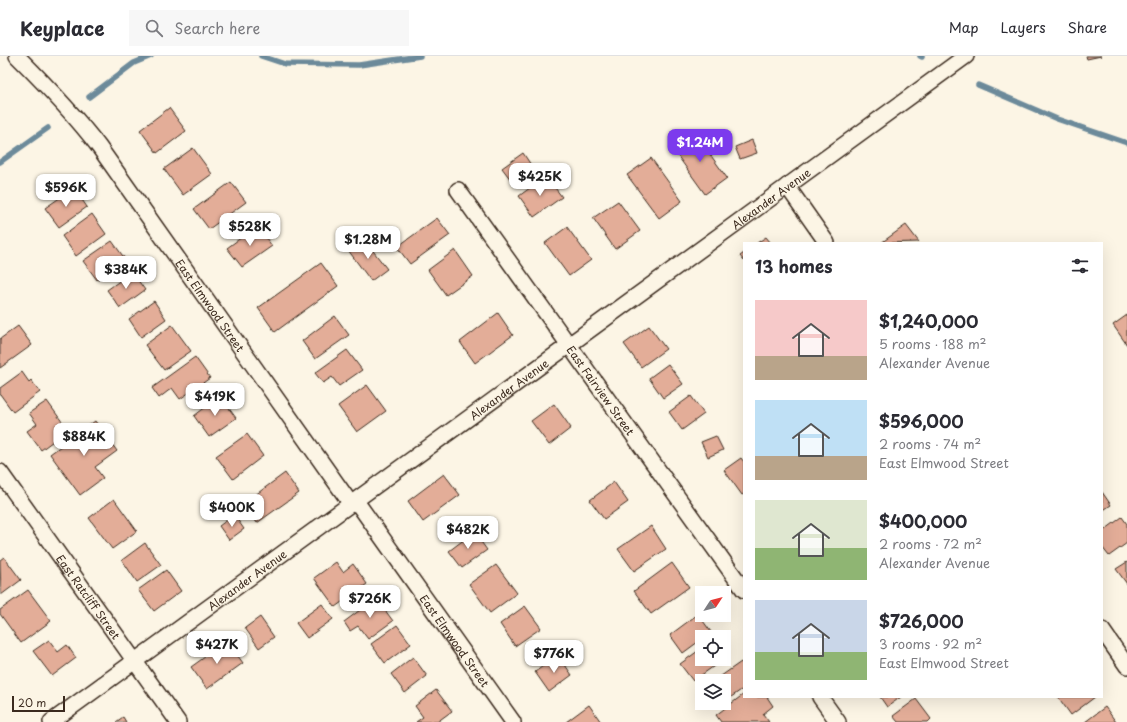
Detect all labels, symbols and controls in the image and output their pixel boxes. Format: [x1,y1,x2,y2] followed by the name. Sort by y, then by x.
[129,10,409,46] search box
[20,14,105,42] text: Keyplace
[175,16,260,39] text: Search here
[143,17,165,39] icon: search
[949,17,979,38] text: Map
[1001,17,1046,38] text: Layers
[1068,17,1107,38] text: Share
[667,129,733,163] pin: $1.24M
[676,132,724,151] text: $1.24M
[512,163,568,197] pin: $425K
[727,164,814,233] street label: Alexander Avenue
[518,166,562,185] text: $425K
[38,174,94,208] pin: $596K
[45,177,87,196] text: $596K
[222,213,278,247] pin: $528K
[228,216,272,235] text: $528K
[335,226,401,260] pin: $1.28M
[344,229,392,248] text: $1.28M
[755,253,832,279] text: 13 homes
[172,255,250,355] street label: East Elmwood Street
[1069,255,1091,277] icon: filters
[98,256,154,290] pin: $384K
[104,259,148,278] text: $384K
[879,308,978,334] text: $1,240,000
[787,316,835,364] icon: home
[879,334,987,353] text: 5 rooms · 188 m²
[563,342,639,439] street label: East Fairview Street
[879,353,990,372] text: Alexander Avenue
[466,354,552,424] street label: Alexander Avenue
[187,383,243,417] pin: $419K
[195,386,235,405] text: $419K
[879,408,964,434] text: $596,000
[787,416,835,464] icon: home
[56,423,112,457] pin: $884K
[62,426,106,445] text: $884K
[879,434,981,453] text: 2 rooms · 74 m²
[879,453,1009,472] text: East Elmwood Street
[204,494,260,528] pin: $400K
[209,497,255,516] text: $400K
[879,508,967,534] text: $400,000
[440,516,496,550] pin: $482K
[787,516,835,564] icon: home
[446,519,490,538] text: $482K
[879,534,982,553] text: 2 rooms · 72 m²
[204,545,290,614] street label: Alexander Avenue
[53,551,125,643] street label: East Ratcliff Street
[879,553,990,572] text: Alexander Avenue
[342,585,398,619] pin: $726K
[695,586,731,622] north arrow
[695,586,731,710] map controls
[349,588,391,607] text: $726K
[416,591,494,691] street label: East Elmwood Street
[879,608,964,634] text: $726,000
[787,616,835,664] icon: home
[695,630,731,666] button: locate
[189,631,245,665] pin: $427K
[196,634,238,653] text: $427K
[879,634,982,653] text: 3 rooms · 92 m²
[526,640,582,674] pin: $776K
[534,643,574,662] text: $776K
[879,653,1009,672] text: East Elmwood Street
[695,674,731,710] button: layers
[12,694,65,713] scale bar
[18,694,46,711] text: 20 m

